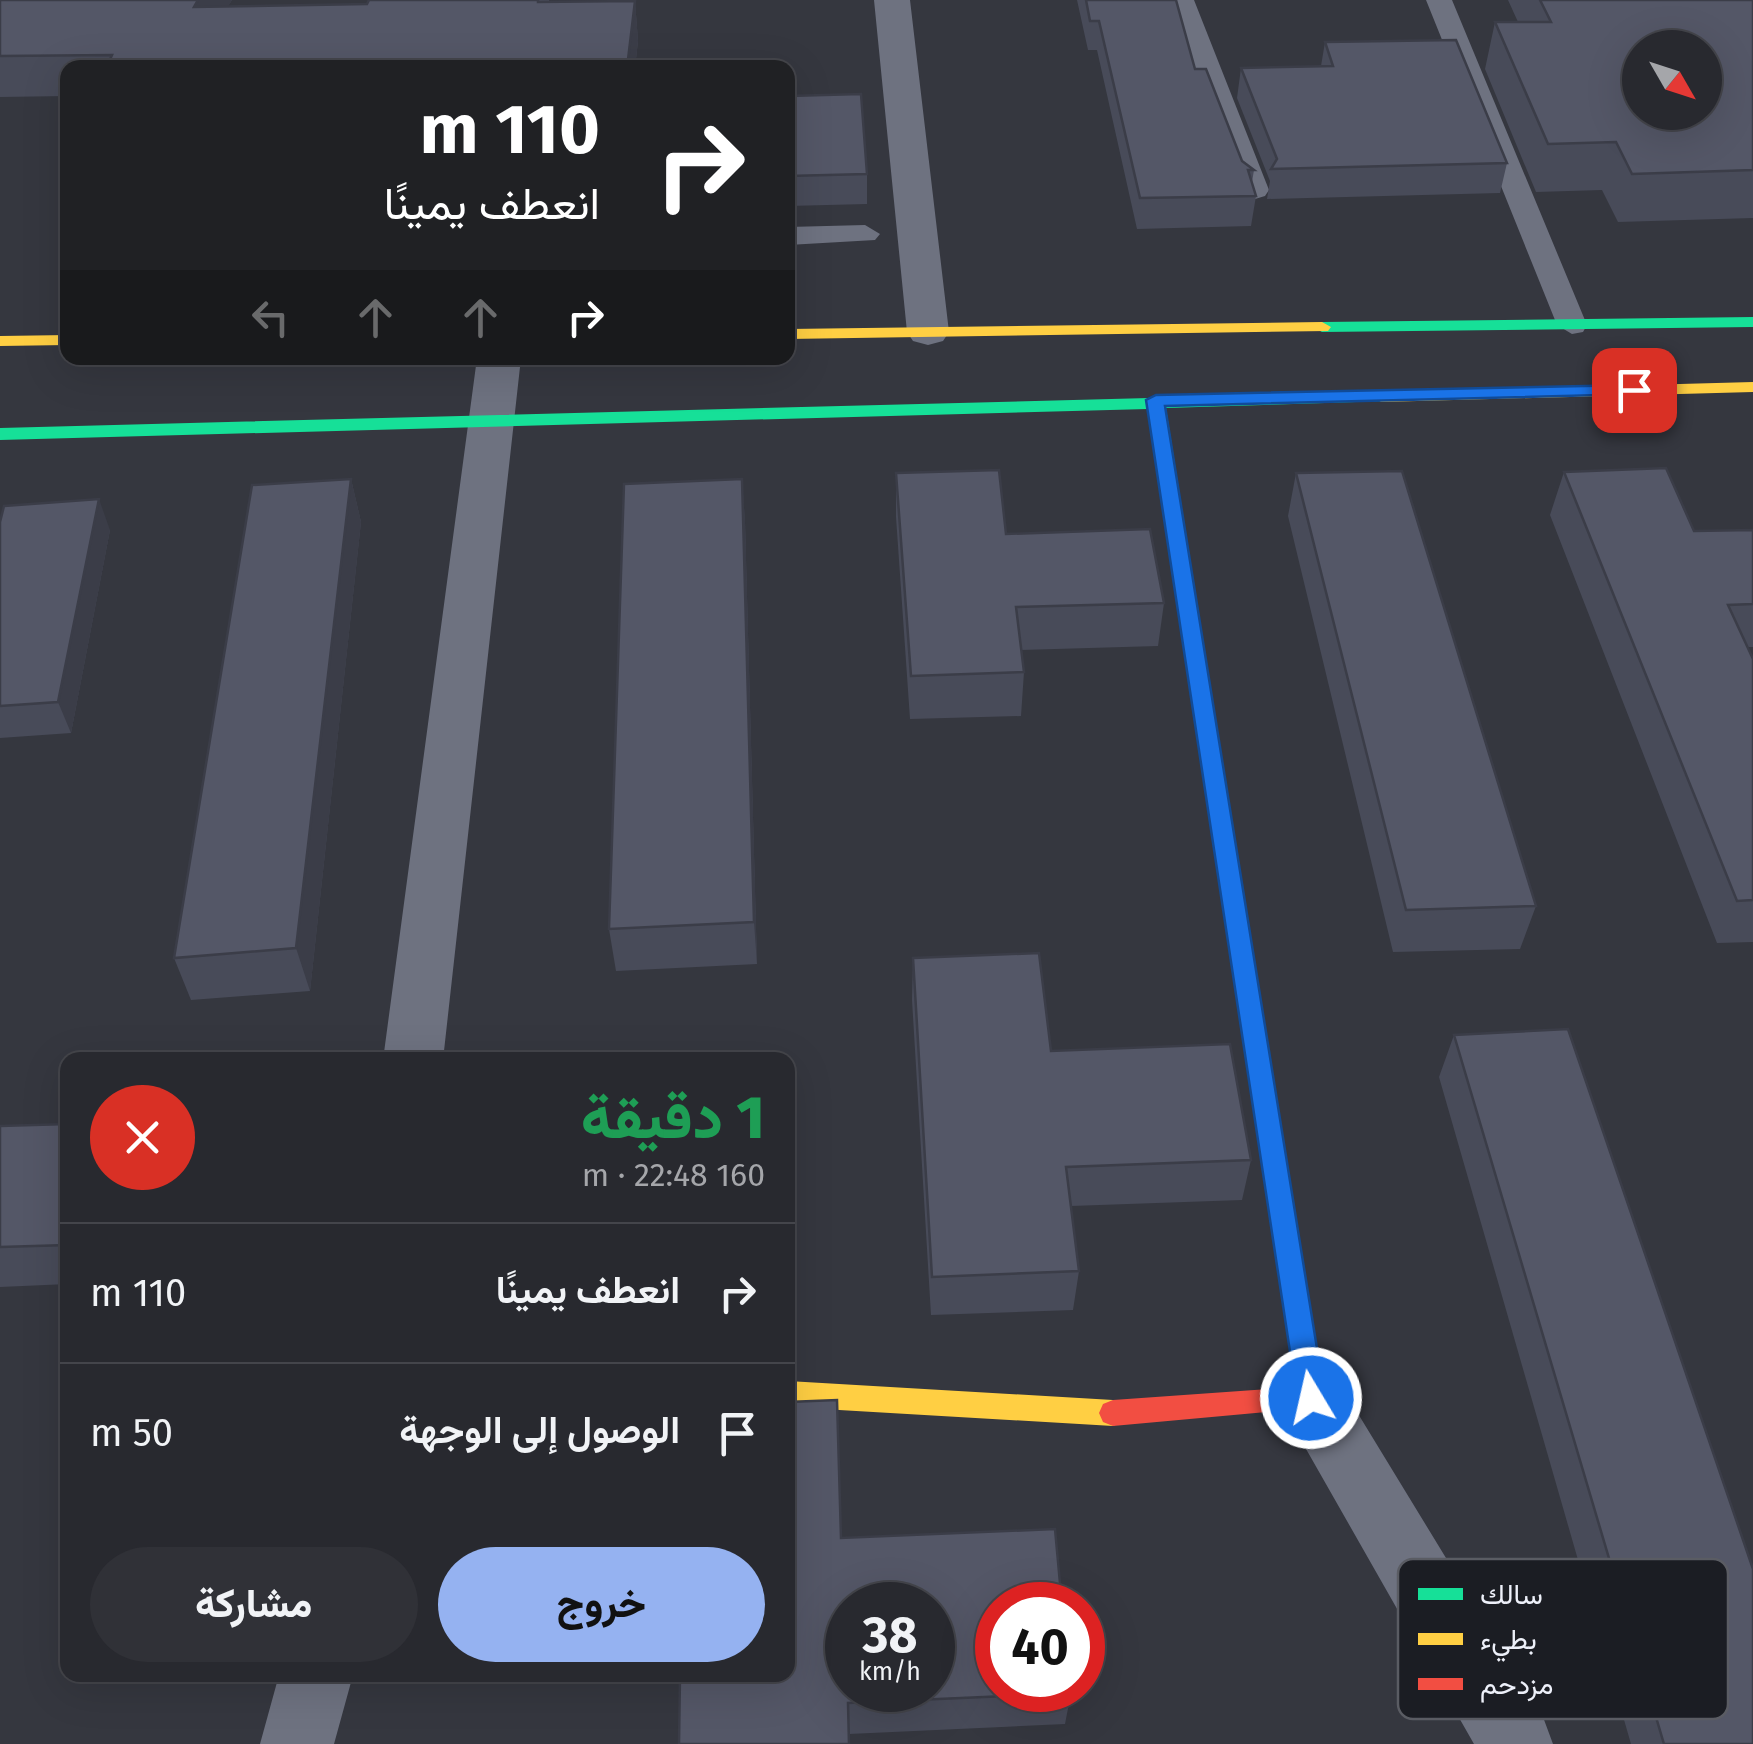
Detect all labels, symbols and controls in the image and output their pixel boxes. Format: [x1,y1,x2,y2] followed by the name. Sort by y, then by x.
[1622,30,1722,130] north arrow
[1622,30,1722,130] map controls
[420,88,600,172] text: 110 m
[635,100,765,230] icon: right
[384,177,600,231] text: انعطف يمينًا
[243,290,298,345] icon: left
[348,290,403,345] icon: ahead
[453,290,508,345] icon: ahead
[558,290,613,345] icon: right
[1592,348,1677,433] pin
[1607,363,1662,418] icon: arrive
[581,1082,765,1154] text: 1 دقيقة
[90,1085,195,1190] button: close
[582,1156,765,1194] text: 160 m · 22:48
[710,1266,765,1321] icon: right
[496,1267,680,1313] text: انعطف يمينًا
[90,1270,186,1316] text: 110 m
[1259,1346,1363,1450] position arrow
[710,1406,765,1461] icon: arrive
[399,1407,680,1453] text: الوصول إلى الوجهة
[90,1410,173,1456] text: 50 m
[90,1547,418,1662] button: مشاركة
[438,1547,765,1662] button: خروج
[1398,1559,1728,1719] legend
[1480,1578,1543,1611] text: سالك
[975,1582,1105,1712] speed limit sign: 40
[862,1605,918,1665] text: 38
[1480,1623,1537,1662] text: بطيء
[859,1657,921,1687] text: km/h
[1480,1668,1553,1703] text: مزدحم

